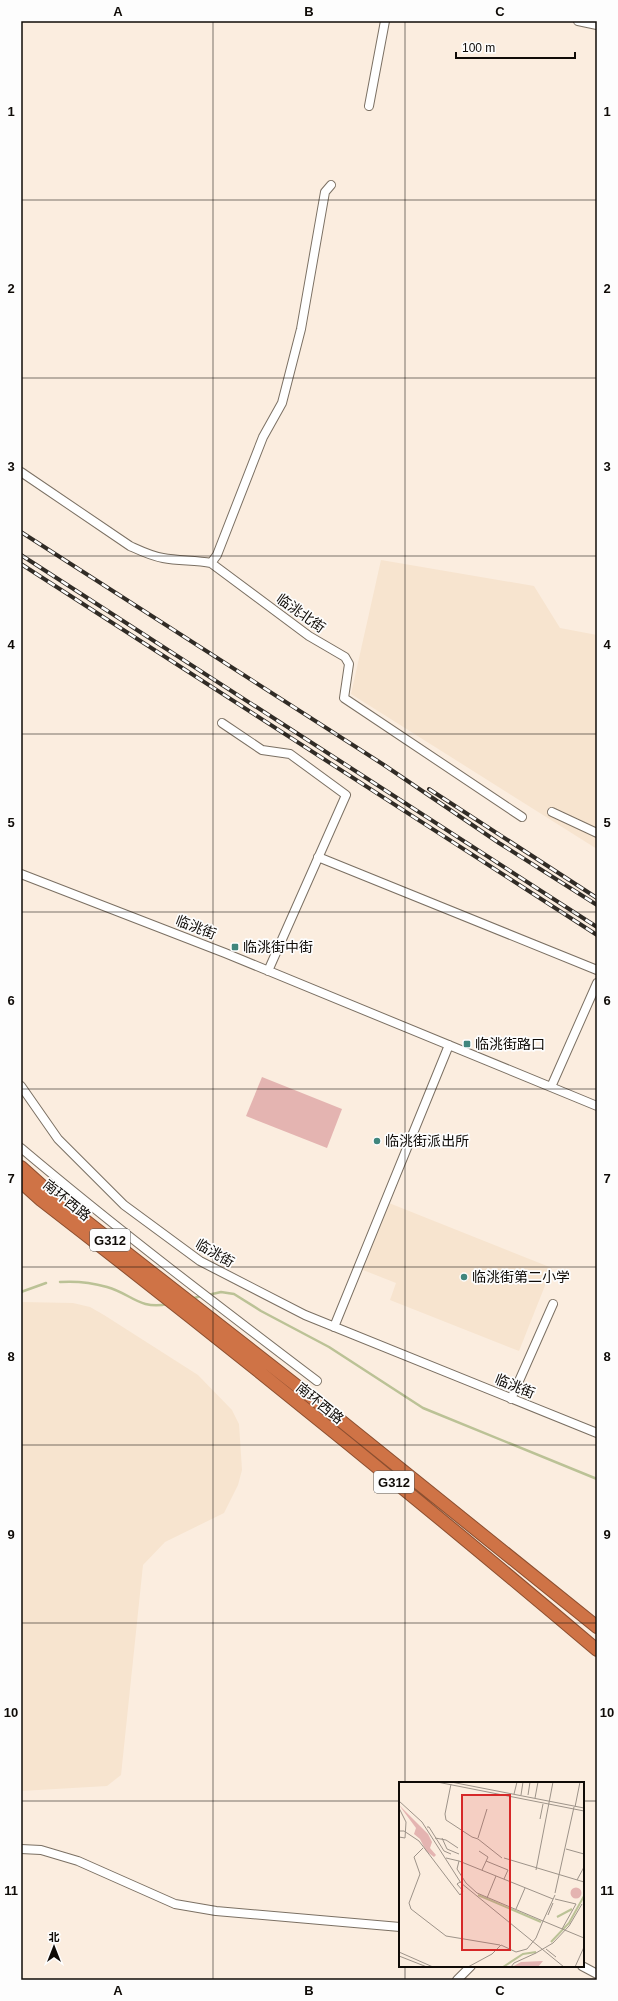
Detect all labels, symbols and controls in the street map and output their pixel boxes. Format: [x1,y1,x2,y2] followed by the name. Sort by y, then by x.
[113,4,123,19] text: A
[304,4,314,19] text: B
[495,4,505,19] text: C
[456,34,575,60] scale bar
[462,41,495,55] text: 100 m
[7,104,15,119] text: 1
[603,104,611,119] text: 1
[7,281,15,296] text: 2
[603,281,611,296] text: 2
[7,459,15,474] text: 3
[603,459,611,474] text: 3
[273,590,329,636] street label: 临洮北街
[7,637,15,652] text: 4
[603,637,611,652] text: 4
[7,815,15,830] text: 5
[603,815,611,830] text: 5
[174,912,218,942] street label: 临洮街
[243,939,313,955] place label: 临洮街中街
[230,942,240,952] marker: 临洮街中街
[7,993,15,1008] text: 6
[603,993,611,1008] text: 6
[475,1036,545,1052] place label: 临洮街路口
[462,1039,472,1049] marker: 临洮街路口
[385,1133,469,1149] place label: 临洮街派出所
[372,1136,382,1146] marker: 临洮街派出所
[7,1171,15,1186] text: 7
[603,1171,611,1186] text: 7
[40,1176,94,1224] street label: 南环西路
[90,1229,130,1251] road number: G312
[193,1236,237,1270] street label: 临洮街
[472,1269,570,1285] place label: 临洮街第二小学
[459,1272,469,1282] marker: 临洮街第二小学
[7,1349,15,1364] text: 8
[603,1349,611,1364] text: 8
[493,1371,537,1401] street label: 临洮街
[293,1379,347,1427] street label: 南环西路
[374,1471,414,1493] road number: G312
[7,1527,15,1542] text: 9
[603,1527,611,1542] text: 9
[4,1705,18,1720] text: 10
[600,1705,614,1720] text: 10
[399,1782,584,1967] inset map
[4,1883,18,1898] text: 11
[600,1883,614,1898] text: 11
[34,1927,74,1967] north arrow
[49,1931,60,1943] text: 北
[113,1983,123,1998] text: A
[304,1983,314,1998] text: B
[495,1983,505,1998] text: C

